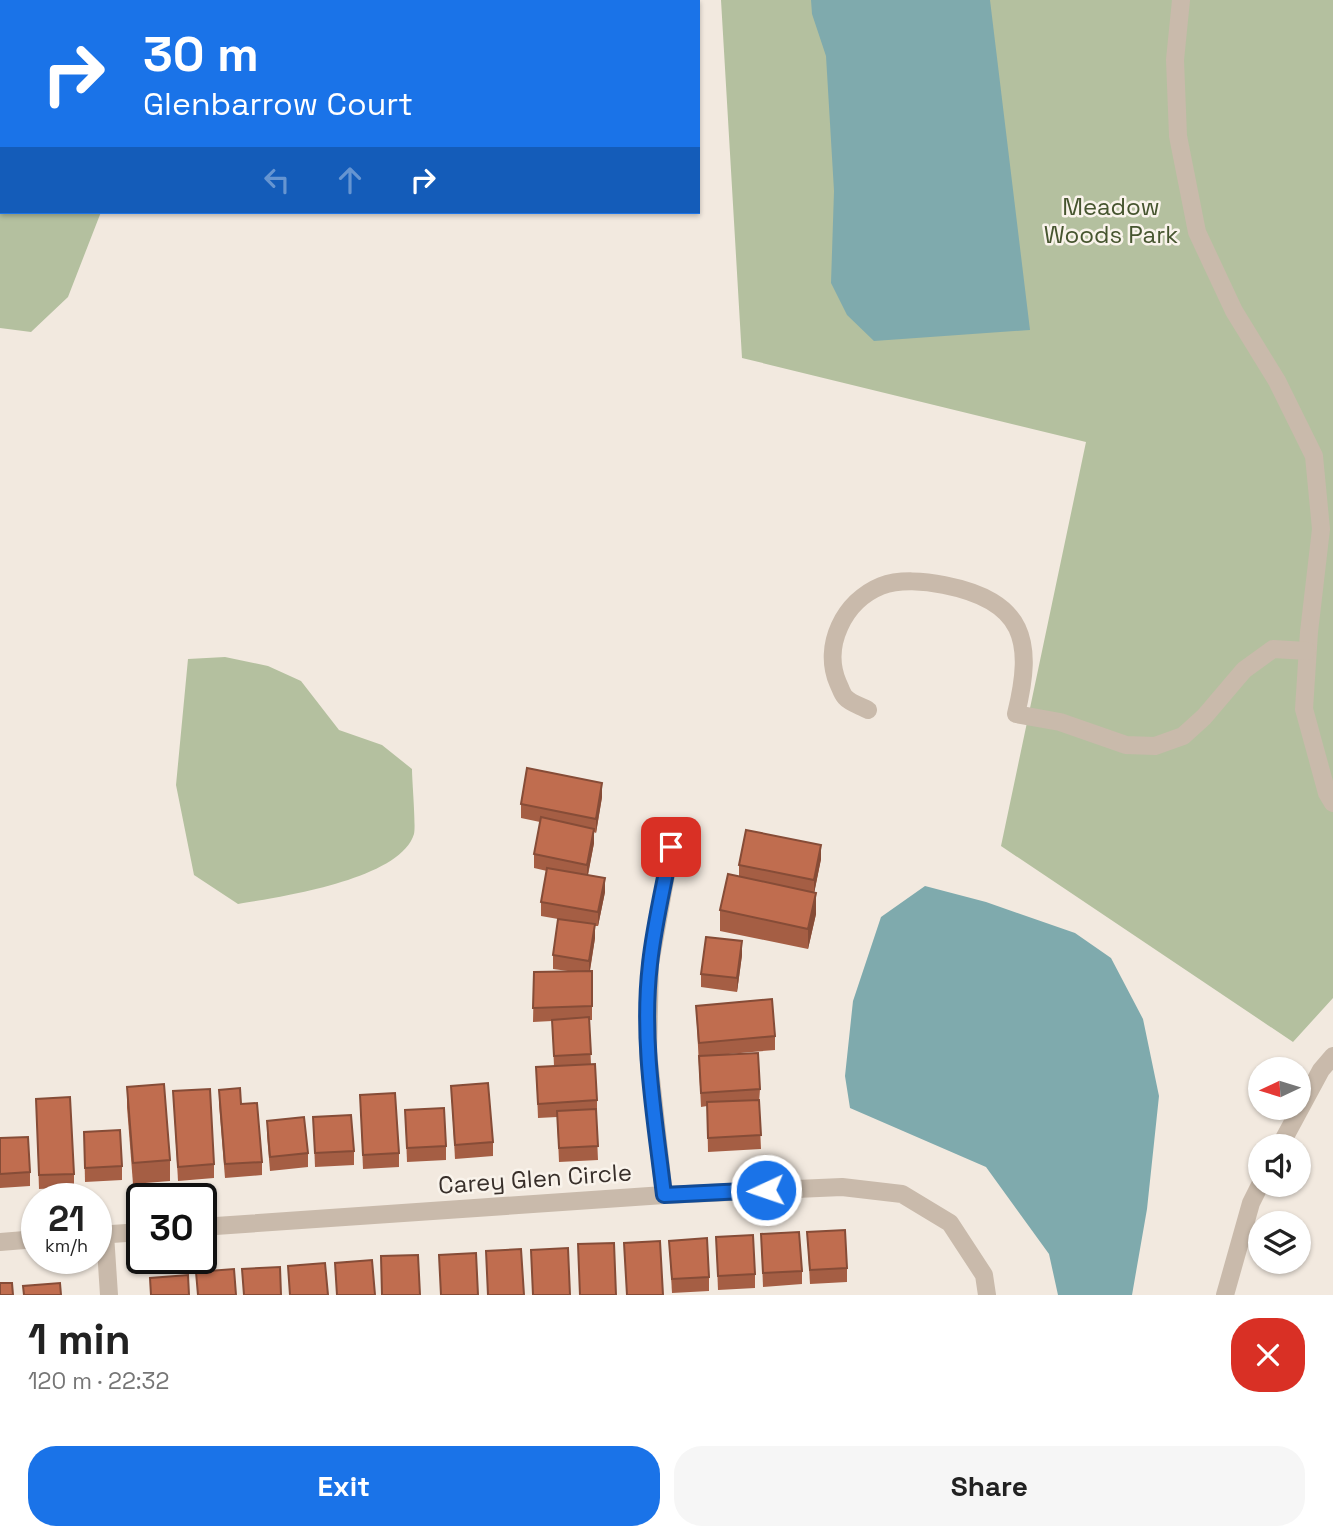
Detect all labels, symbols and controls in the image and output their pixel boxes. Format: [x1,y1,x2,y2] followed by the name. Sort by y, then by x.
[143,23,259,85] text: 30 m
[28,28,119,119] icon: right
[143,84,413,124] text: Glenbarrow Court
[258,161,296,199] icon: left
[331,161,369,199] icon: ahead
[404,161,442,199] icon: right
[1044,191,1178,250] park label: Meadow Woods Park
[641,817,701,877] pin
[652,828,690,866] icon: arrive
[1248,1057,1311,1120] north arrow
[1248,1057,1311,1274] map controls
[1248,1134,1311,1197] button: sound
[729,1153,803,1227] position arrow
[437,1156,633,1201] street label: Carey Glen Circle
[126,1183,217,1274] speed limit sign: 30
[48,1197,85,1241] text: 21
[1248,1211,1311,1274] button: layers
[45,1234,88,1257] text: km/h
[28,1313,131,1366] text: 1 min
[1231,1318,1305,1392] button: close
[28,1366,169,1396] text: 120 m · 22:32
[28,1446,660,1526] button: Exit
[674,1446,1305,1526] button: Share

